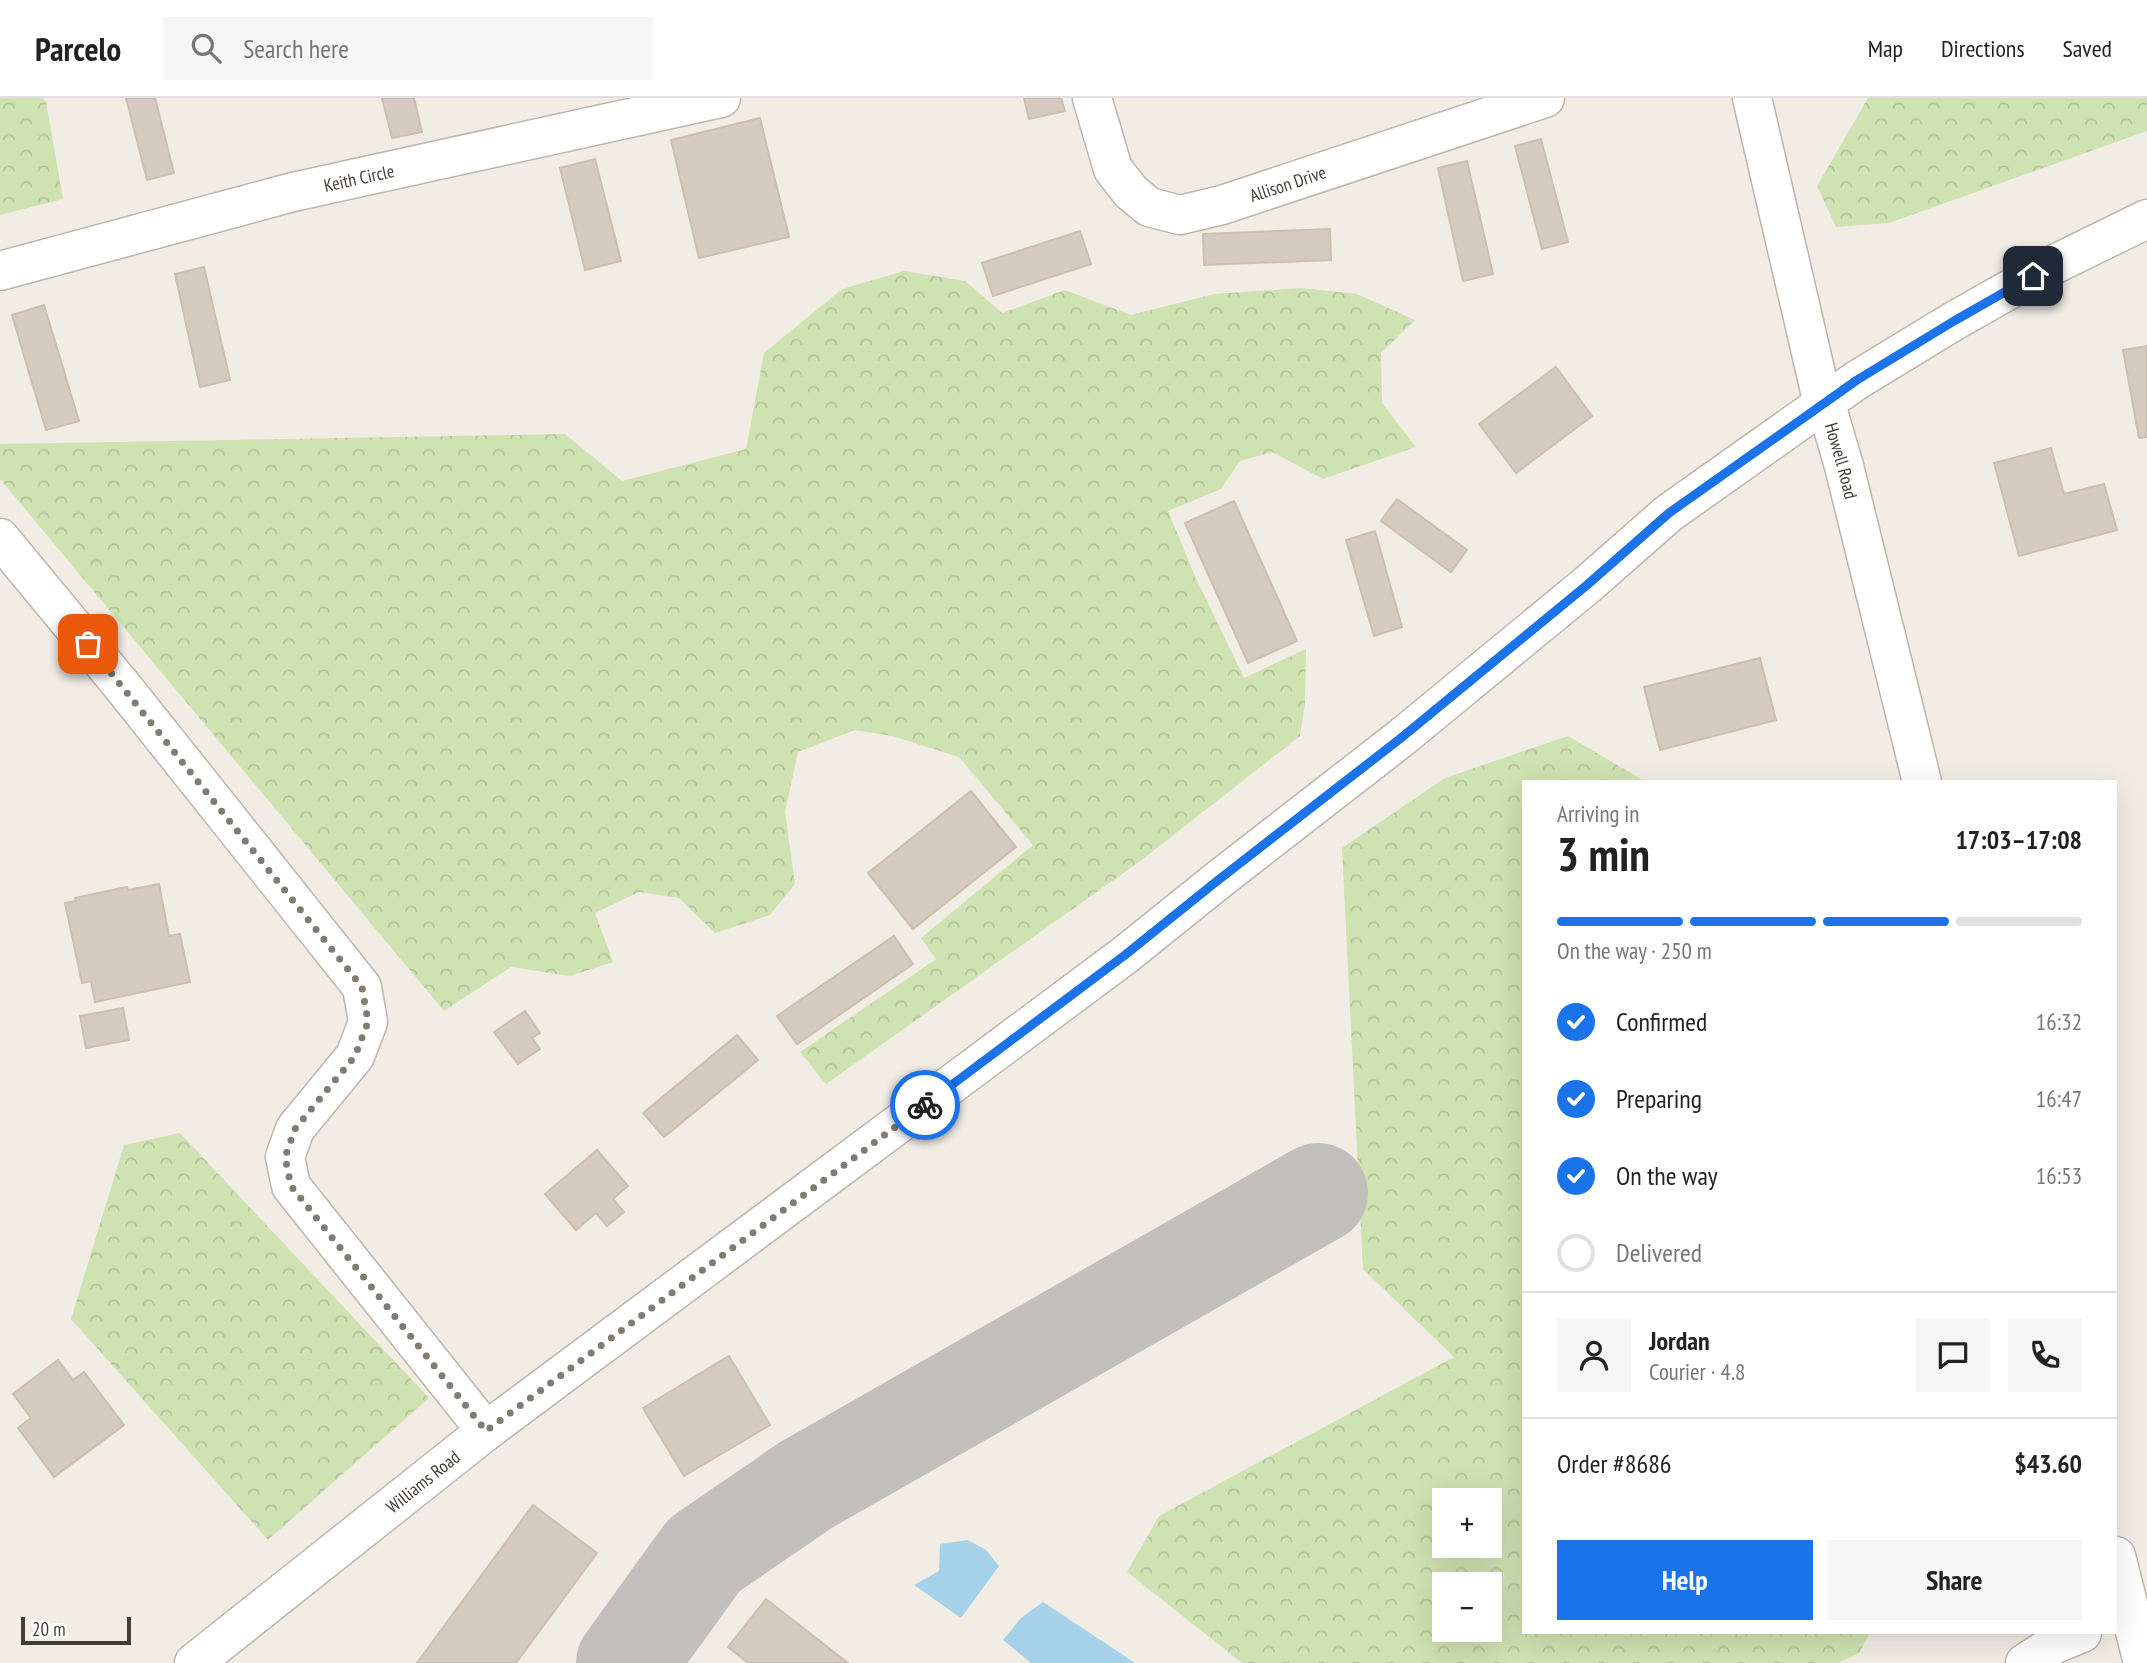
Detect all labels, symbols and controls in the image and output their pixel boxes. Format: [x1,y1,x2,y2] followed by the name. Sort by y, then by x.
[163,17,653,80] search box
[35,27,121,70] text: Parcelo
[187,29,225,67] icon: search
[243,32,349,65] text: Search here
[1868,33,1903,64] text: Map
[1941,33,2025,64] text: Directions
[2063,33,2112,64] text: Saved
[322,159,396,196] street label: Keith Circle
[1246,160,1329,207] street label: Allison Drive
[2003,246,2063,306] pin
[2014,257,2052,295] icon: home
[1820,420,1863,501] street label: Howell Road
[58,614,118,674] pin
[69,625,107,663] icon: bag
[1557,799,1639,828] text: Arriving in
[1955,823,2082,856] text: 17:03–17:08
[1557,824,1650,884] text: 3 min
[1557,936,1712,965] text: On the way · 250 m
[1557,1003,1595,1041] icon: check
[1616,1005,1707,1038] text: Confirmed
[2036,1007,2082,1036] text: 16:32
[890,1070,960,1140] courier
[1557,1080,1595,1118] icon: check
[1616,1082,1702,1115] text: Preparing
[2036,1084,2082,1113] text: 16:47
[906,1086,944,1124] icon: bike
[1557,1157,1595,1195] icon: check
[1616,1159,1718,1192] text: On the way
[2036,1161,2082,1190] text: 16:53
[1616,1236,1702,1269] text: Delivered
[1557,1318,1631,1392] button: person
[1916,1318,1990,1392] button: chat
[2008,1318,2082,1392] button: phone
[1649,1324,1710,1357] text: Jordan
[1649,1357,1745,1386] text: Courier · 4.8
[381,1445,464,1518] street label: Williams Road
[1557,1447,1672,1480] text: Order #8686
[2014,1447,2082,1480] text: $43.60
[1432,1488,1502,1642] map controls
[1432,1488,1502,1558] button: +
[1557,1540,1813,1620] button: Help
[1827,1540,2082,1620] button: Share
[1432,1572,1502,1642] button: −
[21,1614,131,1646] scale bar
[32,1617,66,1641] text: 20 m

